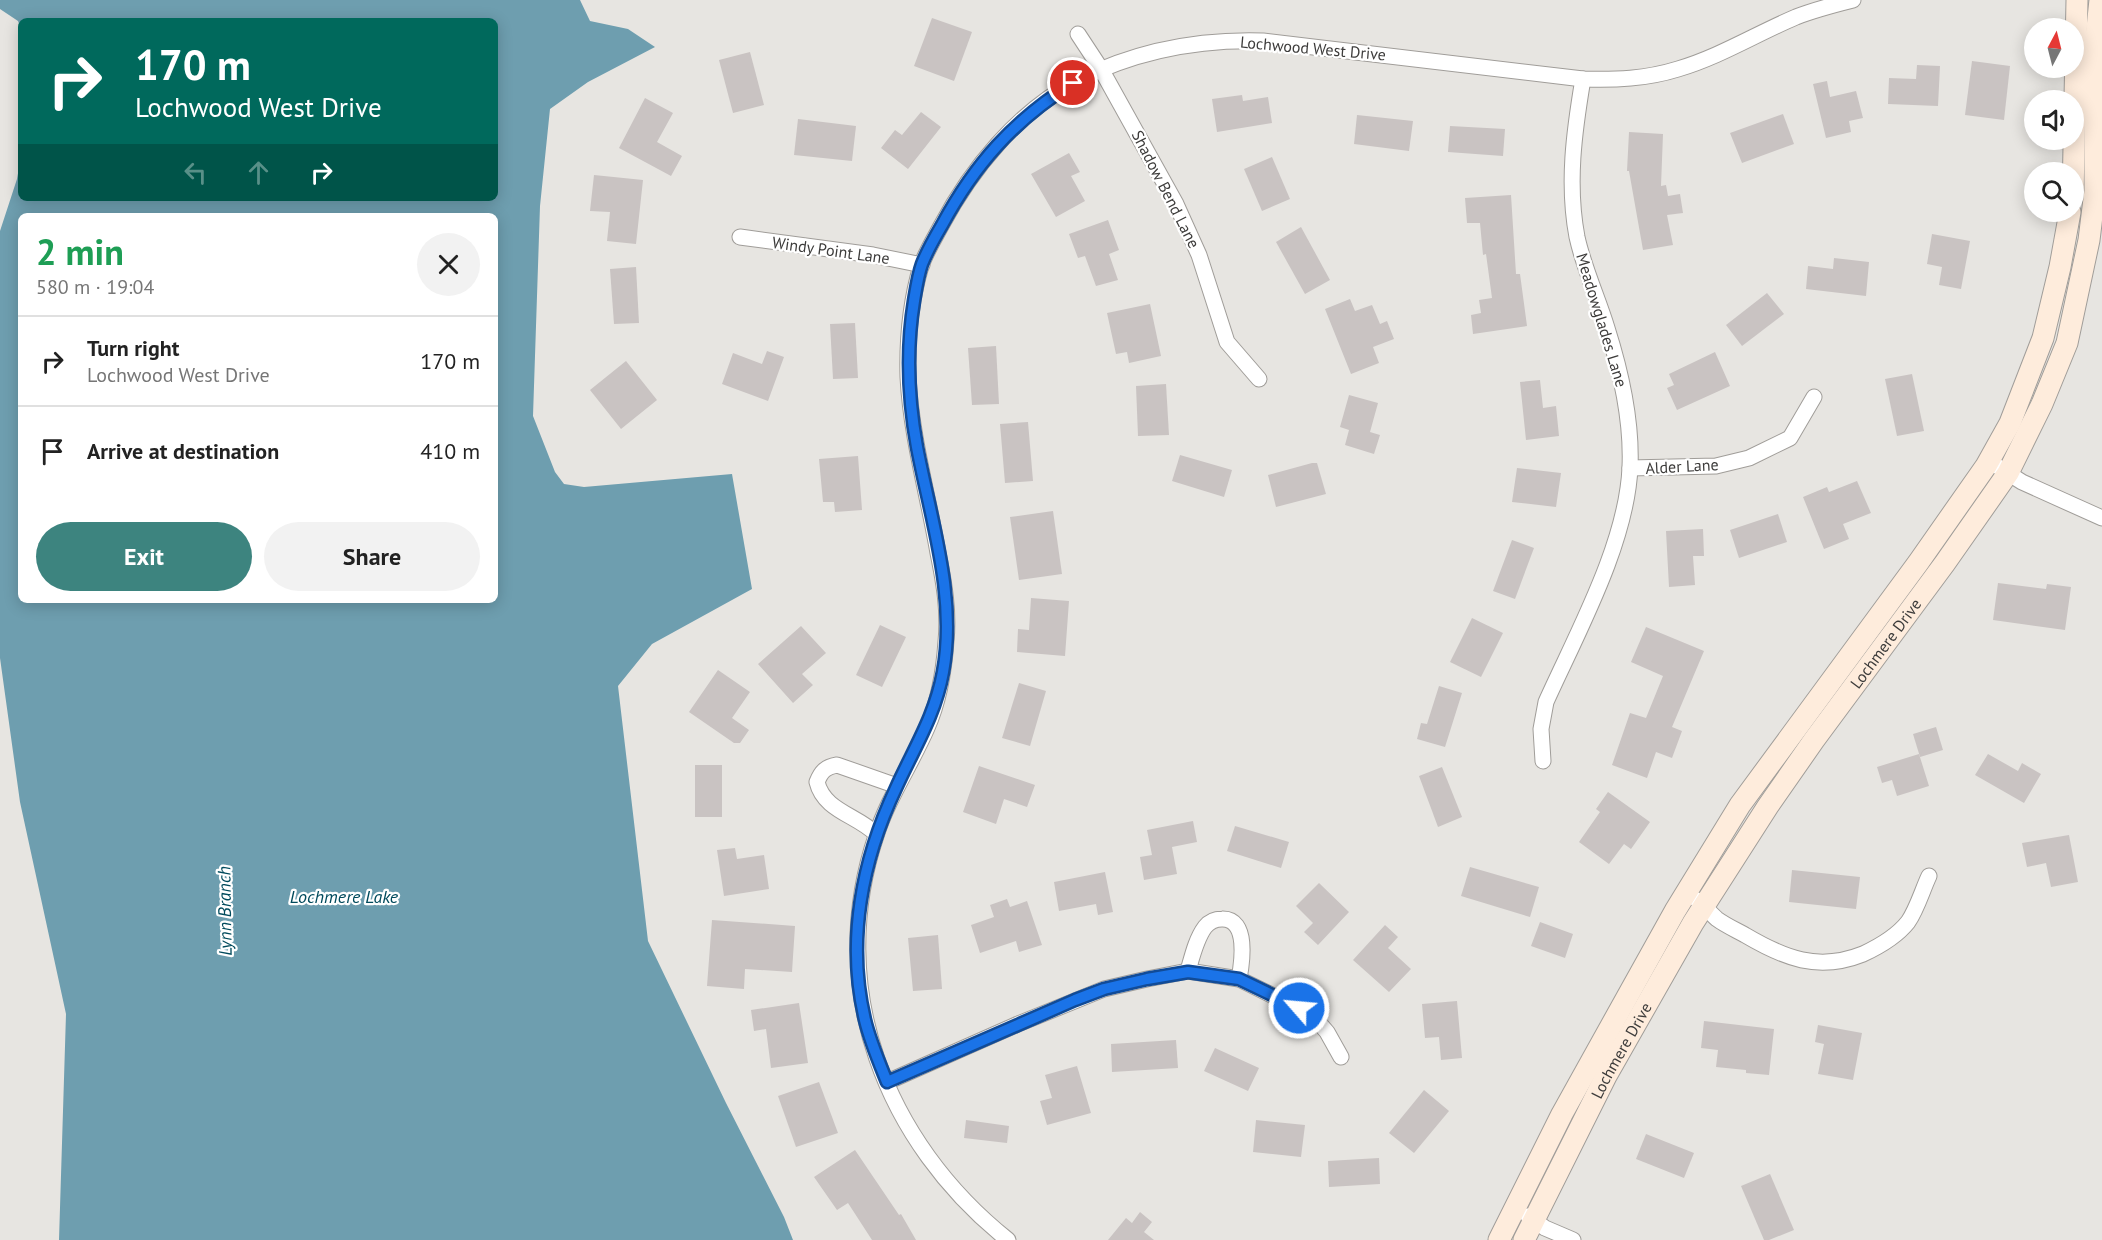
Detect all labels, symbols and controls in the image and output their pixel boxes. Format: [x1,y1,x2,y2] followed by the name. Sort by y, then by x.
[2024,18,2084,78] north arrow
[2024,18,2084,222] map controls
[1239,32,1387,64] street label: Lochwood West Drive
[135,37,251,92] text: 170 m
[36,42,114,120] icon: right
[1047,57,1098,108] pin
[1056,66,1089,99] icon: arrive
[135,90,382,124] text: Lochwood West Drive
[2024,90,2084,150] button: sound
[1128,127,1204,251] street label: Shadow Bend Lane
[179,156,212,189] icon: left
[242,156,275,189] icon: ahead
[305,156,338,189] icon: right
[2024,162,2084,222] button: search
[36,228,124,275] text: 2 min
[771,232,891,268] street label: Windy Point Lane
[417,233,480,296] button: close
[1572,251,1632,389] street label: Meadowglades Lane
[36,274,154,300] text: 580 m · 19:04
[87,334,179,362] text: Turn right
[36,345,69,378] icon: right
[420,347,480,375] text: 170 m
[87,362,270,388] text: Lochwood West Drive
[36,435,69,468] icon: arrive
[87,437,279,465] text: Arrive at destination
[420,437,480,465] text: 410 m
[1645,454,1719,478] street label: Alder Lane
[36,522,252,591] button: Exit
[264,522,480,591] button: Share
[1846,594,1925,692] street label: Lochmere Drive
[212,866,237,956] water label: Lynn Branch
[290,885,399,908] water label: Lochmere Lake
[1267,976,1331,1040] position arrow
[1586,999,1656,1102] street label: Lochmere Drive

